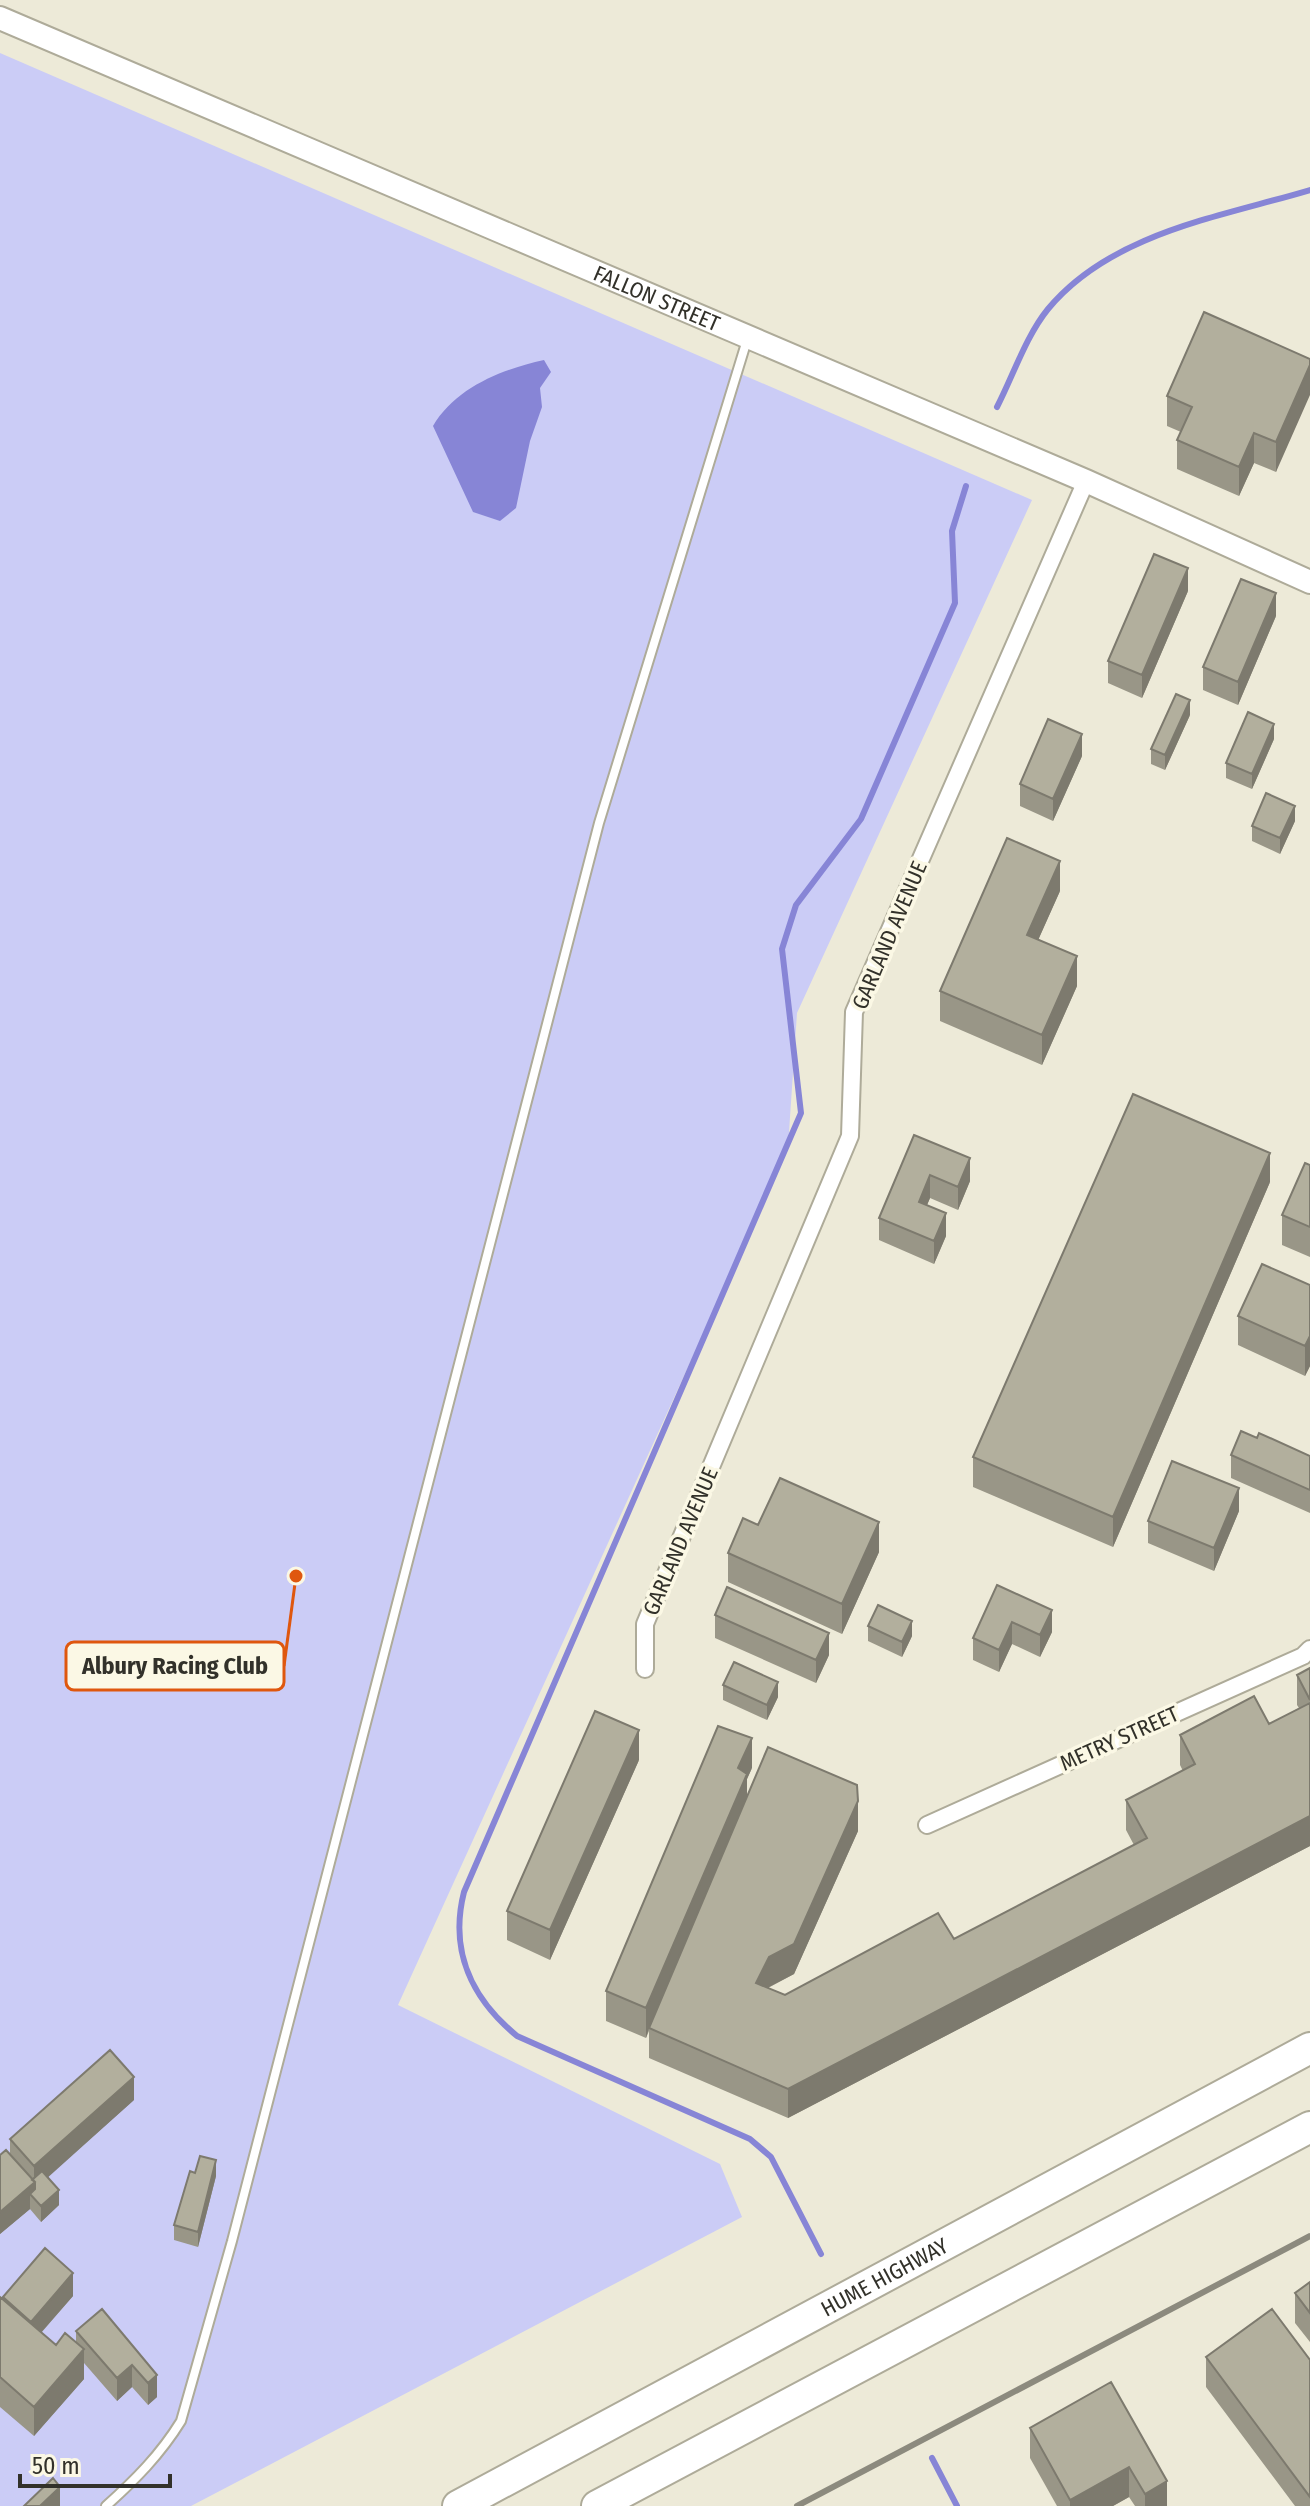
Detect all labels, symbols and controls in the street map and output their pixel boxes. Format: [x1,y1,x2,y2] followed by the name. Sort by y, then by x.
[589,260,724,338] street label: FALLON STREET
[846,857,933,1013] street label: GARLAND AVENUE
[637,1463,724,1619] street label: GARLAND AVENUE
[66,1642,284,1690] callout: Albury Racing Club
[81,1652,268,1680] text: Albury Racing Club
[1056,1700,1183,1777] street label: METRY STREET
[816,2232,953,2322] street label: HUME HIGHWAY
[20,2438,170,2488] scale bar
[32,2452,80,2480] text: 50 m

